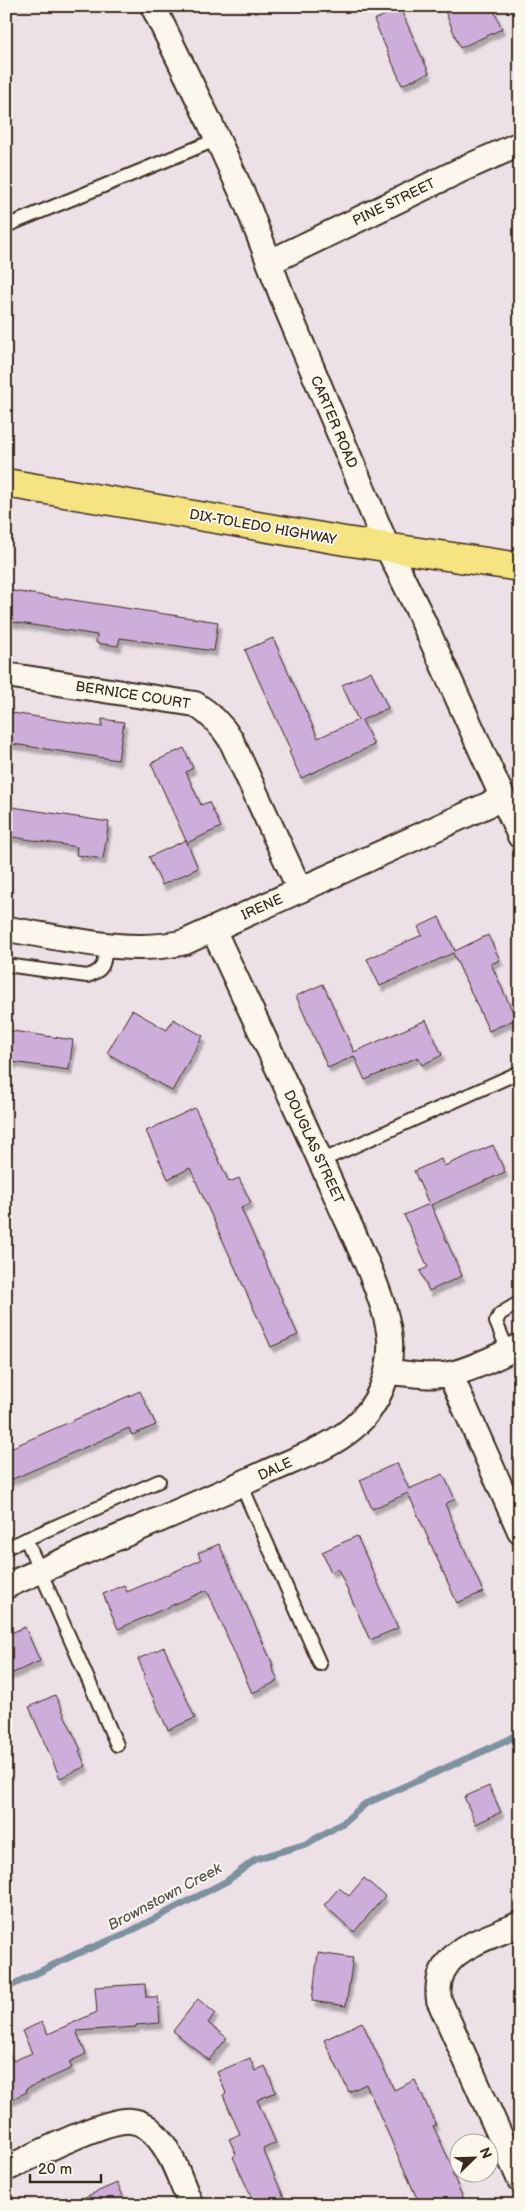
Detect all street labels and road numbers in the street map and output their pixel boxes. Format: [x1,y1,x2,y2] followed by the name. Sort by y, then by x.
[350,174,439,229] street label: PINE STREET
[307,373,361,471] street label: CARTER ROAD
[188,506,339,548] street label: DIX-TOLEDO HIGHWAY
[74,678,192,713] street label: BERNICE COURT
[239,890,285,924] street label: IRENE
[280,1087,348,1207] street label: DOUGLAS STREET
[255,1454,295,1484] street label: DALE

